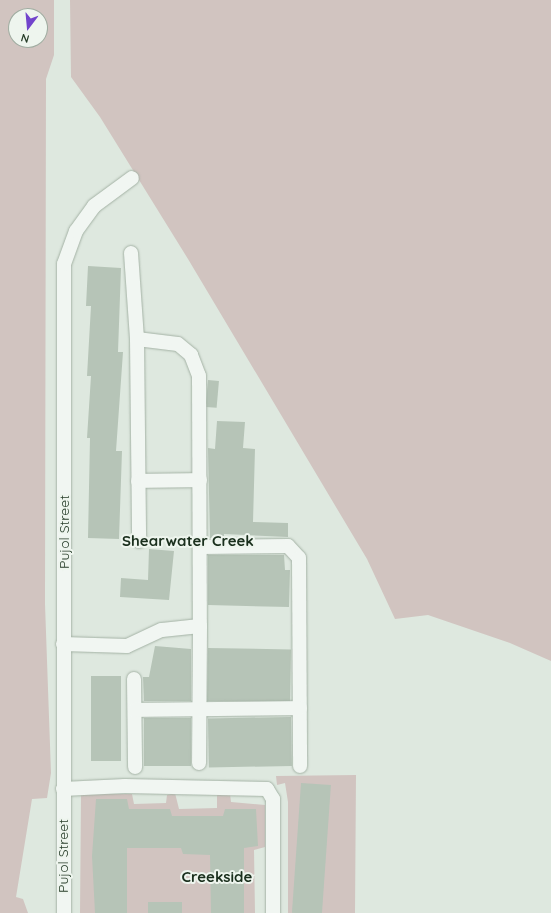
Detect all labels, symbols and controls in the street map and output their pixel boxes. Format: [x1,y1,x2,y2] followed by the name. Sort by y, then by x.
[8,8,48,48] north arrow
[19,31,31,46] text: N
[56,495,72,569] street label: Pujol Street
[122,532,254,550] district label: Shearwater Creek
[55,819,71,893] street label: Pujol Street
[182,868,252,886] district label: Creekside

